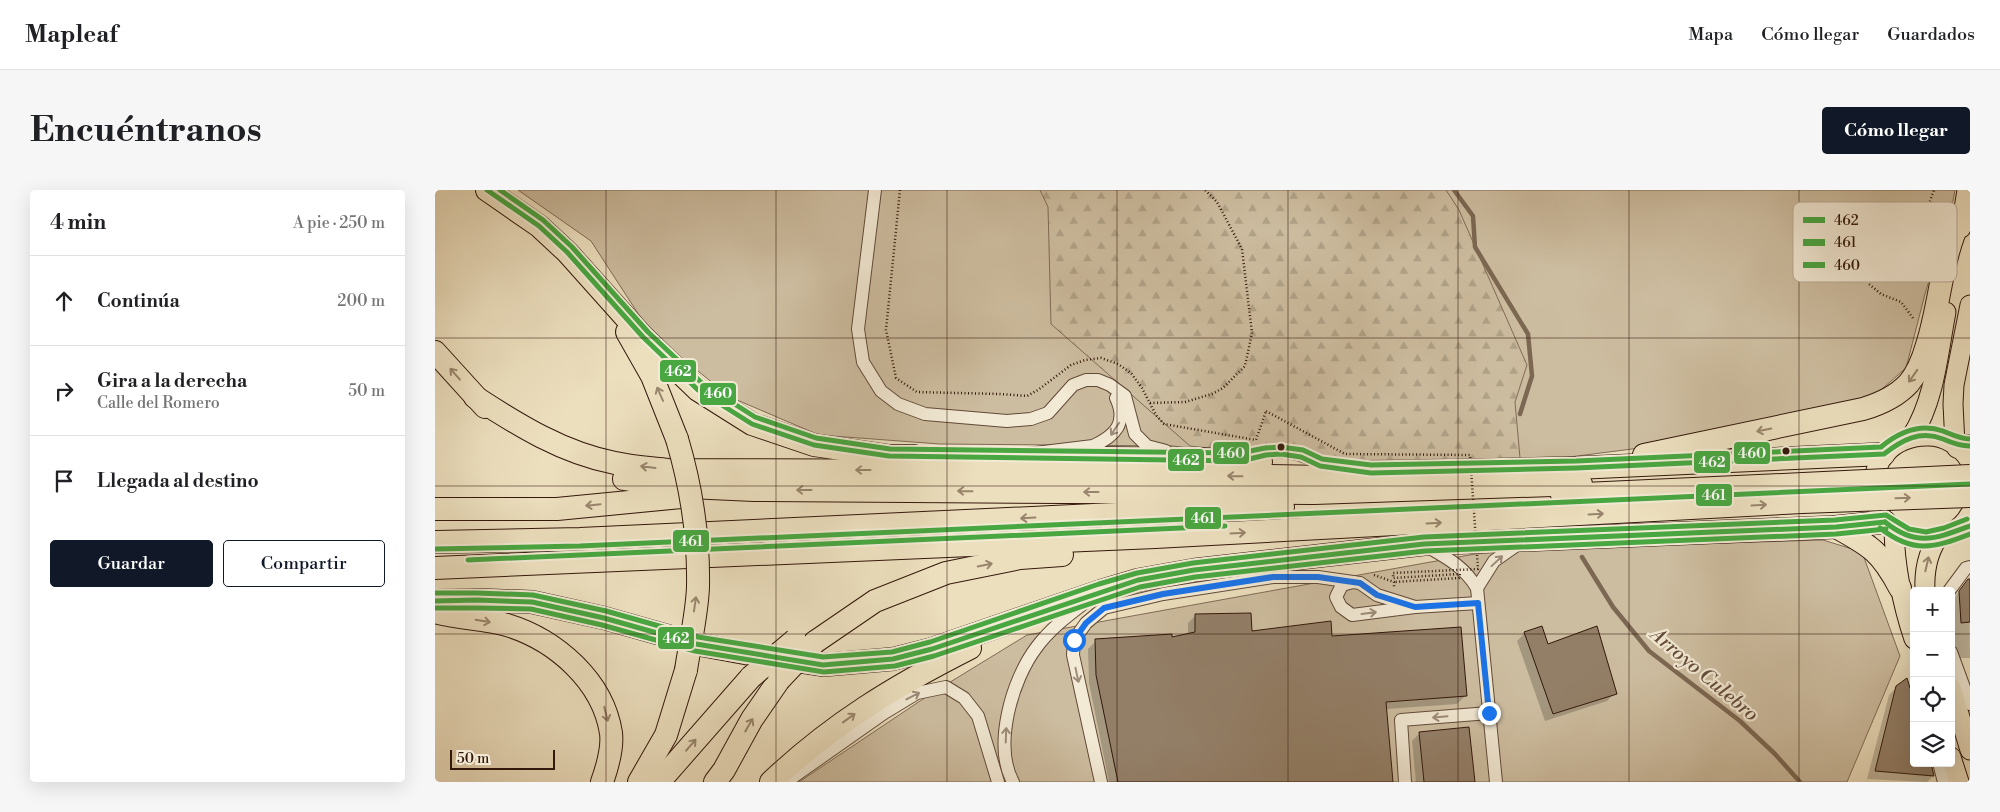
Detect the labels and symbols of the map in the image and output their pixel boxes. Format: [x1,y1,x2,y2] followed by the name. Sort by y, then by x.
[1793,202,1957,282] legend
[1834,212,1859,230] text: 462
[1834,234,1856,252] text: 461
[1834,257,1860,275] text: 460
[659,359,697,383] line badge: 462
[665,363,692,381] text: 462
[449,368,461,381] one-way arrow
[1908,369,1918,383] one-way arrow
[699,382,737,406] line badge: 460
[704,385,732,403] text: 460
[654,387,664,402] one-way arrow
[1109,422,1120,436] one-way arrow
[1756,425,1772,435] one-way arrow
[1212,441,1250,465] line badge: 460
[1733,441,1771,465] line badge: 460
[1276,442,1286,452] unlabelled marker
[1217,445,1245,463] text: 460
[1738,445,1766,463] text: 460
[1781,446,1791,456] unlabelled marker
[1167,448,1205,472] line badge: 462
[1693,450,1731,474] line badge: 462
[1173,452,1200,470] text: 462
[1699,454,1726,472] text: 462
[640,462,656,472] one-way arrow
[855,465,872,475] one-way arrow
[1228,471,1244,481] one-way arrow
[1695,483,1733,507] line badge: 461
[797,485,813,495] one-way arrow
[957,486,974,496] one-way arrow
[1083,487,1100,497] one-way arrow
[1702,487,1727,505] text: 461
[1895,494,1911,503] one-way arrow
[1750,500,1766,509] one-way arrow
[585,501,601,510] one-way arrow
[1184,506,1222,530] line badge: 461
[1588,509,1604,518] one-way arrow
[1191,510,1216,528] text: 461
[1020,513,1036,522] one-way arrow
[1426,518,1442,527] one-way arrow
[1230,528,1246,537] one-way arrow
[672,529,710,553] line badge: 461
[679,533,704,551] text: 461
[1491,555,1503,567] one-way arrow
[1923,556,1932,572] one-way arrow
[977,560,993,569] one-way arrow
[691,597,701,613] one-way arrow
[1361,607,1377,617] one-way arrow
[475,617,491,627] one-way arrow
[1644,622,1763,727] water label: Arroyo Culebro
[657,626,695,650] line badge: 462
[1063,629,1086,652] route start
[663,630,690,648] text: 462
[1073,666,1082,682] one-way arrow
[906,691,921,701] one-way arrow
[1478,702,1501,725] route end
[602,706,611,722] one-way arrow
[1432,712,1448,722] one-way arrow
[842,713,856,723] one-way arrow
[744,718,754,733] one-way arrow
[1001,727,1010,743] one-way arrow
[685,739,697,752] one-way arrow
[450,747,555,770] scale bar

